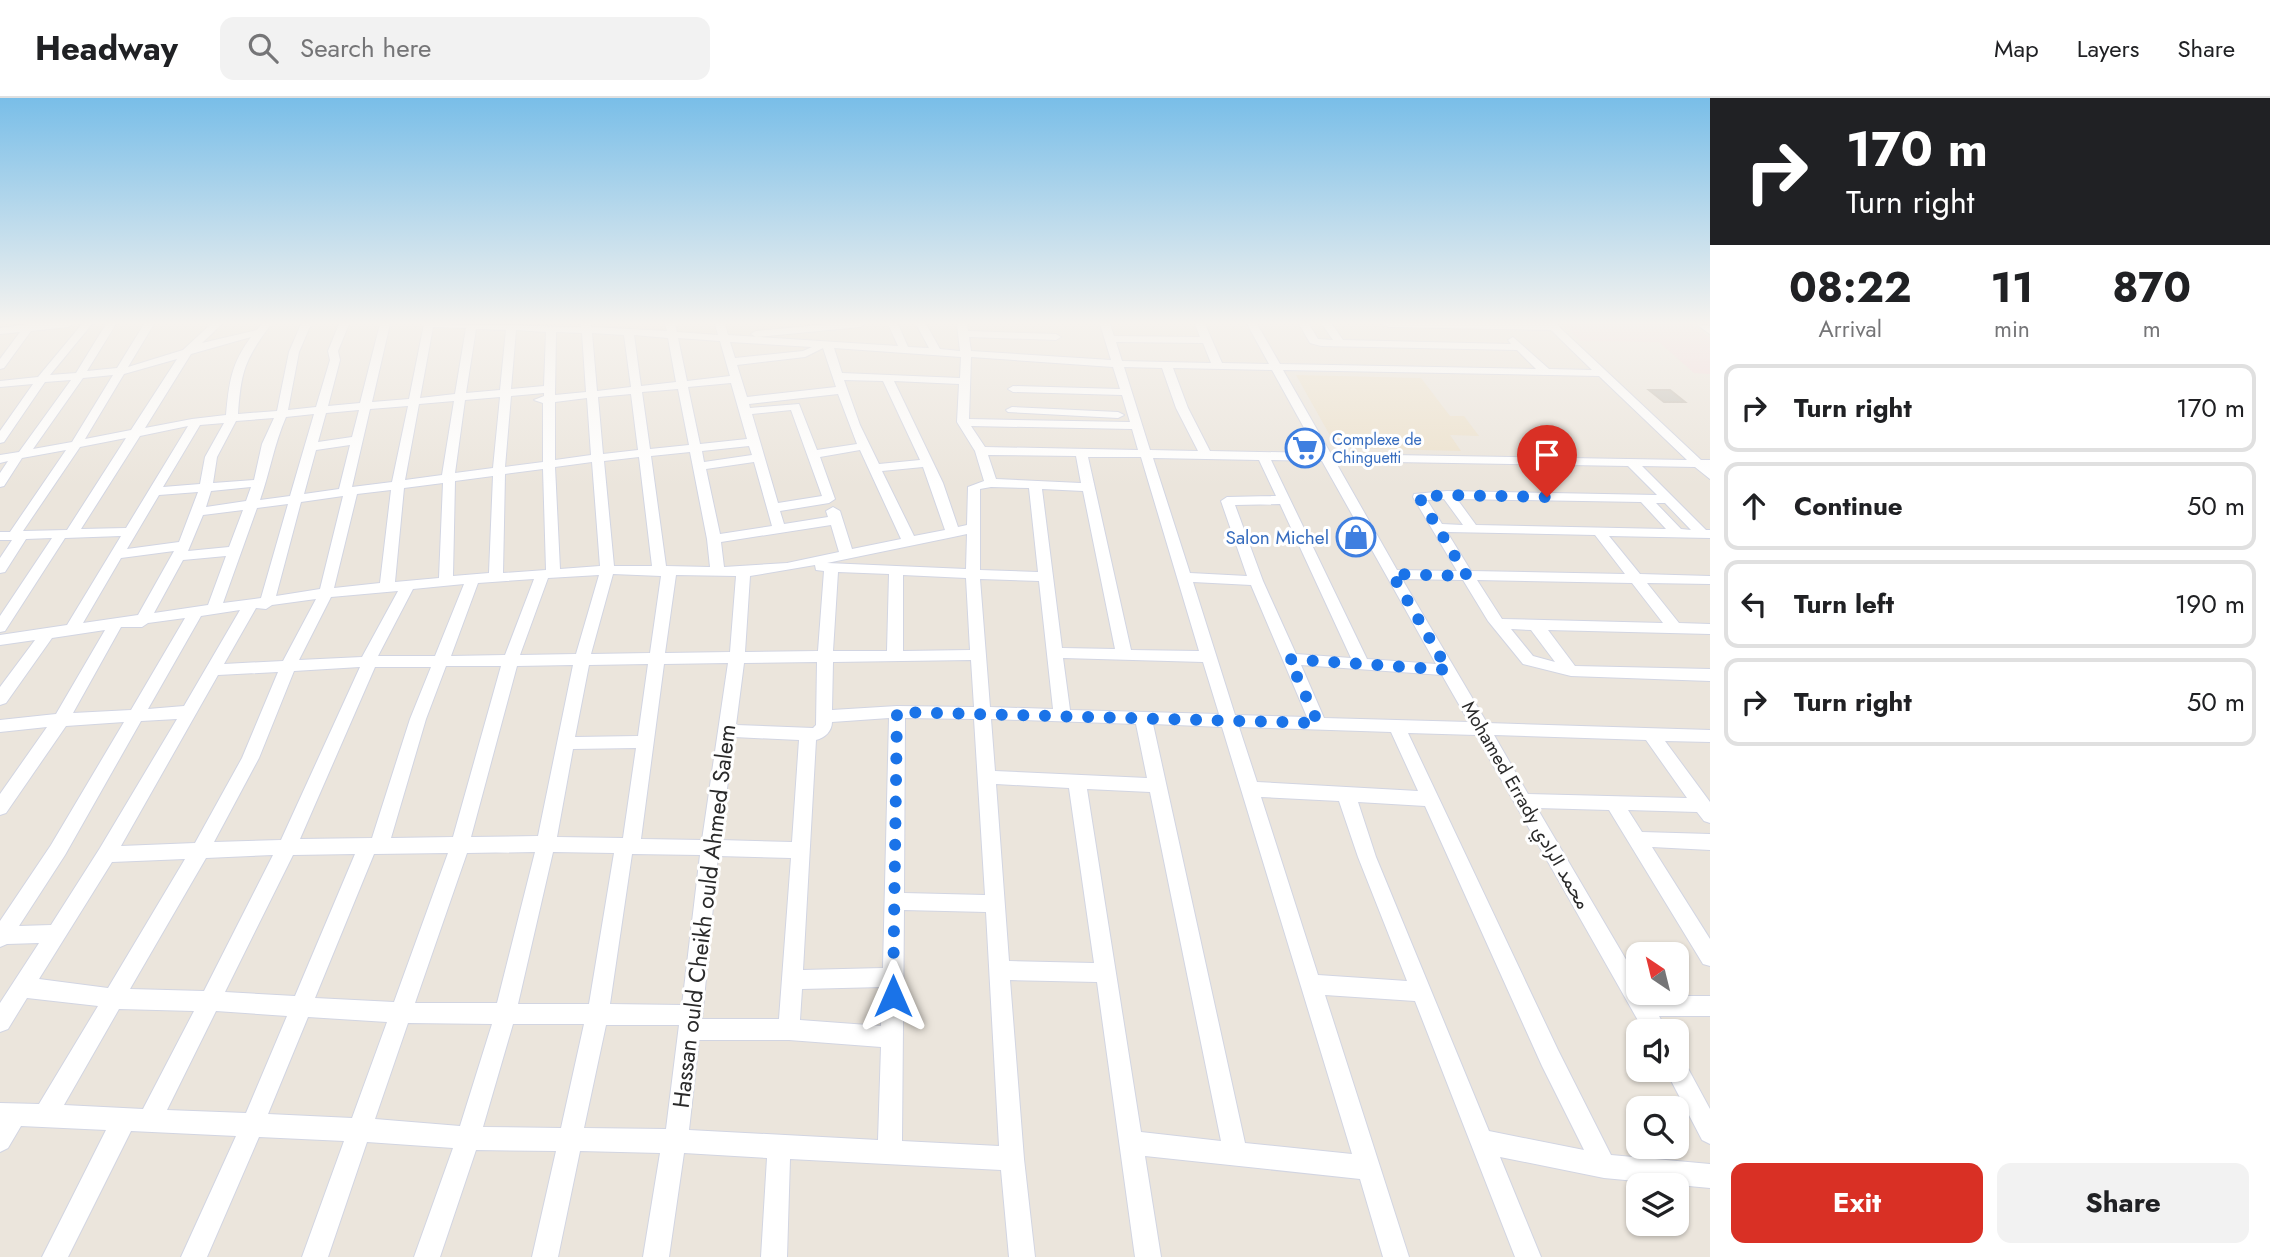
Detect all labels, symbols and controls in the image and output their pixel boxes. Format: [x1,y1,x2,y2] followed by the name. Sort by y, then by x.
[220,17,710,80] search box
[35,25,178,72] text: Headway
[244,29,282,67] icon: search
[300,29,431,67] text: Search here
[1994,31,2039,66] text: Map
[2077,31,2139,66] text: Layers
[2177,31,2235,66] text: Share
[1846,114,1988,184] text: 170 m
[1731,126,1822,217] icon: right
[1846,179,1975,225] text: Turn right
[1789,257,1912,318] text: 08:22
[1991,257,2033,318] text: 11
[2112,257,2191,318] text: 870
[1819,312,1882,346] text: Arrival
[1994,312,2030,346] text: min
[2143,312,2161,346] text: m
[1735,389,1773,427] icon: right
[1794,389,1912,427] text: Turn right
[2176,389,2245,427] text: 170 m
[1517,425,1577,497] pin
[1284,427,1326,469] supermarket icon: Complexe de Chinguetti
[1332,428,1422,469] place label: Complexe de Chinguetti
[1528,436,1566,474] icon: arrive
[1735,487,1773,525] icon: ahead
[1794,487,1903,525] text: Continue
[2187,487,2245,525] text: 50 m
[1335,516,1377,558] shop icon: Salon Michel
[1225,524,1329,551] place label: Salon Michel
[1735,585,1773,623] icon: left
[1794,585,1894,623] text: Turn left
[2175,585,2245,623] text: 190 m
[1735,683,1773,721] icon: right
[1794,683,1912,721] text: Turn right
[2187,683,2245,721] text: 50 m
[1454,696,1597,915] street label: Mohamed Errady محمد الرادي
[664,722,744,1110] street label: Hassan ould Cheikh ould Ahmed Salem
[1626,942,1689,1004] north arrow
[1626,942,1689,1236] map controls
[856,959,930,1033] position arrow
[1626,1019,1689,1082] button: sound
[1626,1096,1689,1159] button: search
[1731,1163,1983,1243] button: Exit
[1997,1163,2249,1243] button: Share
[1626,1173,1689,1236] button: layers

